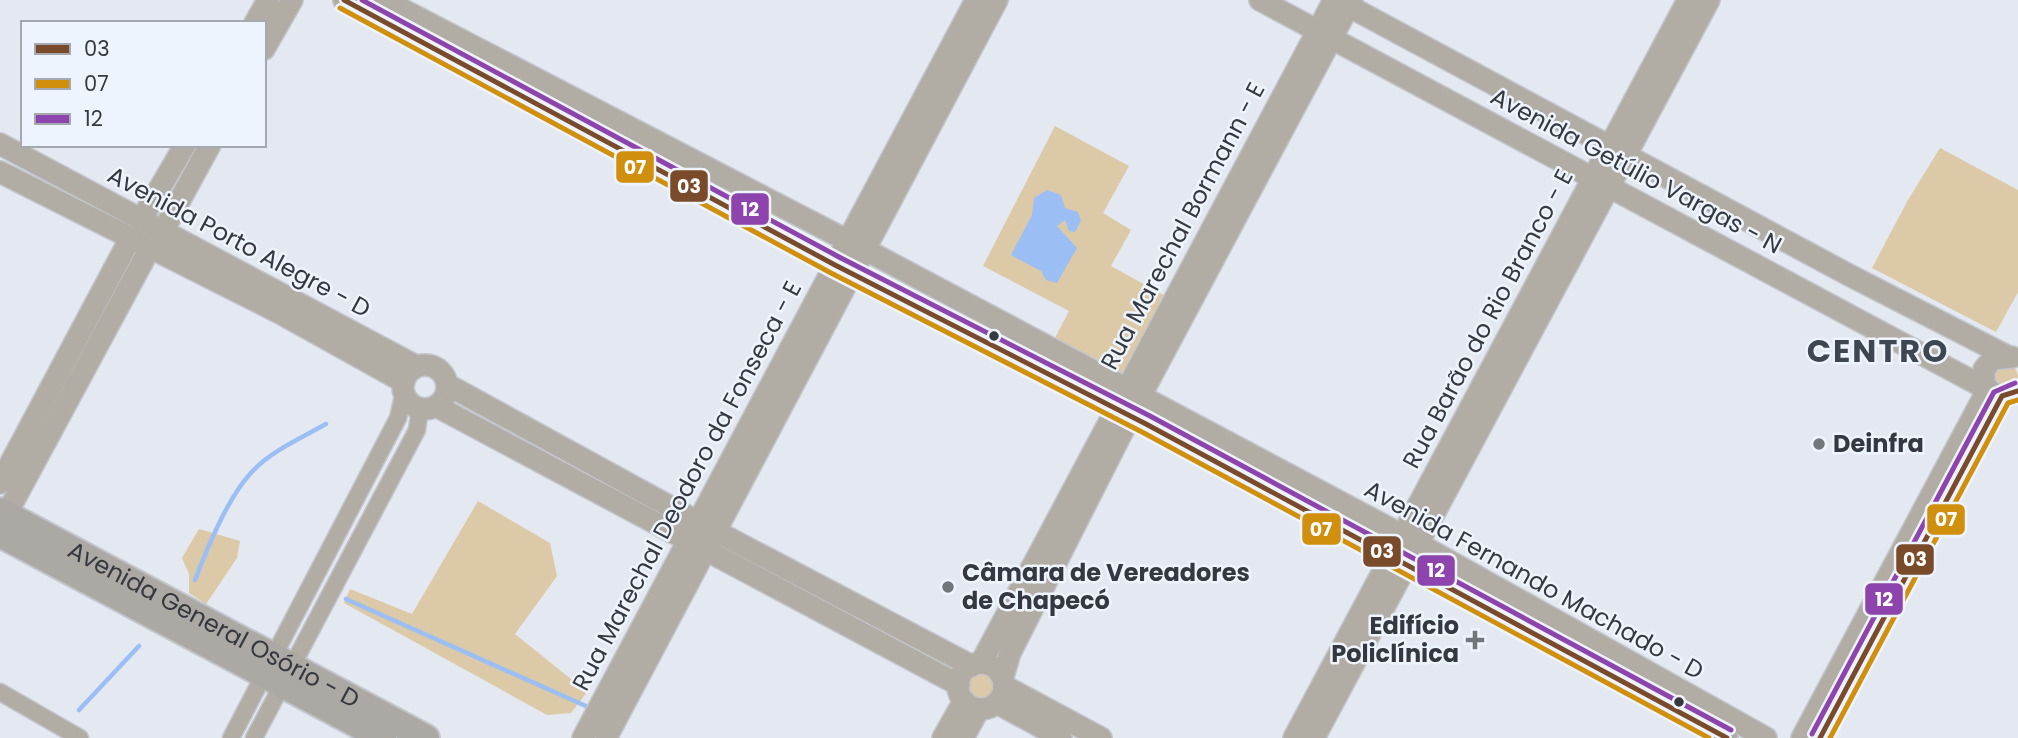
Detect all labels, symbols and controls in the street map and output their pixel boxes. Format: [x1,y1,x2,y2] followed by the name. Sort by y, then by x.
[21,21,266,147] legend
[84,34,110,63] text: 03
[84,69,109,98] text: 07
[1093,76,1272,375] street label: Rua Marechal Bormann - E
[1485,80,1788,261] street label: Avenida Getúlio Vargas - N
[84,104,103,133] text: 12
[615,150,655,184] line badge: 07
[624,154,646,181] text: 07
[102,158,377,325] street label: Avenida Porto Alegre - D
[1395,163,1581,474] street label: Rua Barão do Rio Branco - E
[669,169,709,203] line badge: 03
[677,173,701,200] text: 03
[730,192,770,226] line badge: 12
[741,196,759,223] text: 12
[564,275,809,696] street label: Rua Marechal Deodoro da Fonseca - E
[1807,328,1949,373] district label: CENTRO
[987,329,1001,343] unlabelled marker
[1833,427,1924,460] place label: Deinfra
[1811,436,1827,452] marker: Deinfra
[1359,472,1710,687] street label: Avenida Fernando Machado - D
[1926,503,1966,536] line badge: 07
[1935,506,1957,533] text: 07
[1301,512,1342,546] line badge: 07
[1310,516,1332,543] text: 07
[62,533,365,716] street label: Avenida General Osório - D
[1362,535,1402,568] line badge: 03
[1370,538,1394,565] text: 03
[1895,543,1935,576] line badge: 03
[1903,546,1927,573] text: 03
[1416,554,1456,587] line badge: 12
[962,556,1250,617] place label: Câmara de Vereadores de Chapecó
[1427,557,1445,584] text: 12
[940,579,956,595] marker: Câmara de Vereadores de Chapecó
[1864,582,1904,616] line badge: 12
[1875,586,1893,613] text: 12
[1331,609,1459,670] place label: Edifício Policlínica
[1465,630,1485,650] marker: Edifício Policlínica
[1672,695,1686,709] unlabelled marker

